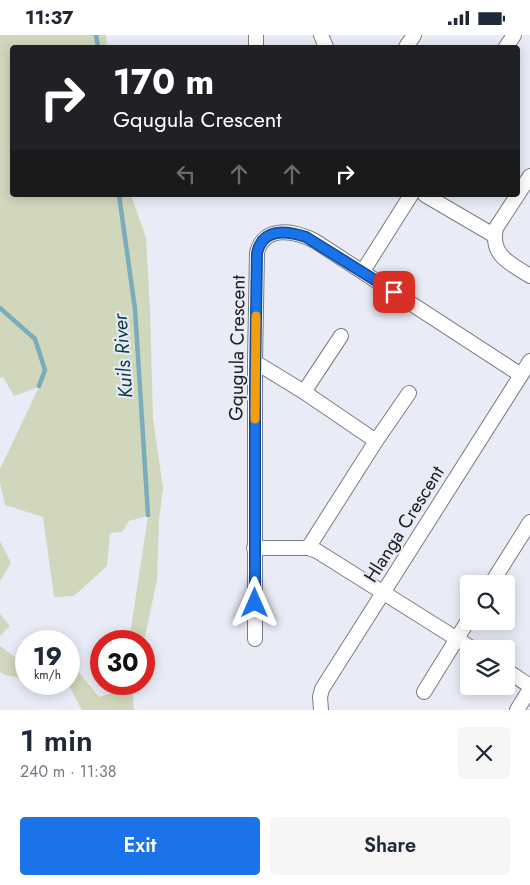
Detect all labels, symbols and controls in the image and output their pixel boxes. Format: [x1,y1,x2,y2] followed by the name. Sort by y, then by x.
[25,4,73,31] text: 11:37
[113,57,214,107] text: 170 m
[30,65,95,130] icon: right
[113,103,282,135] text: Gqugula Crescent
[172,160,200,188] icon: left
[225,160,253,188] icon: ahead
[278,160,306,188] icon: ahead
[331,160,359,188] icon: right
[373,271,415,313] pin
[222,275,252,421] street label: Gqugula Crescent
[380,278,408,306] icon: arrive
[105,311,140,399] water label: Kuils River
[357,460,451,587] street label: Hlanga Crescent
[460,575,515,695] map controls
[460,575,515,630] button: search
[228,576,280,628] position arrow
[90,630,155,695] speed limit sign: 30
[33,638,62,674] text: 19
[460,640,515,695] button: layers
[34,666,61,684] text: km/h
[20,719,93,762] text: 1 min
[458,727,510,779] button: close
[20,760,116,783] text: 240 m · 11:38
[20,817,260,875] button: Exit
[270,817,510,875] button: Share

